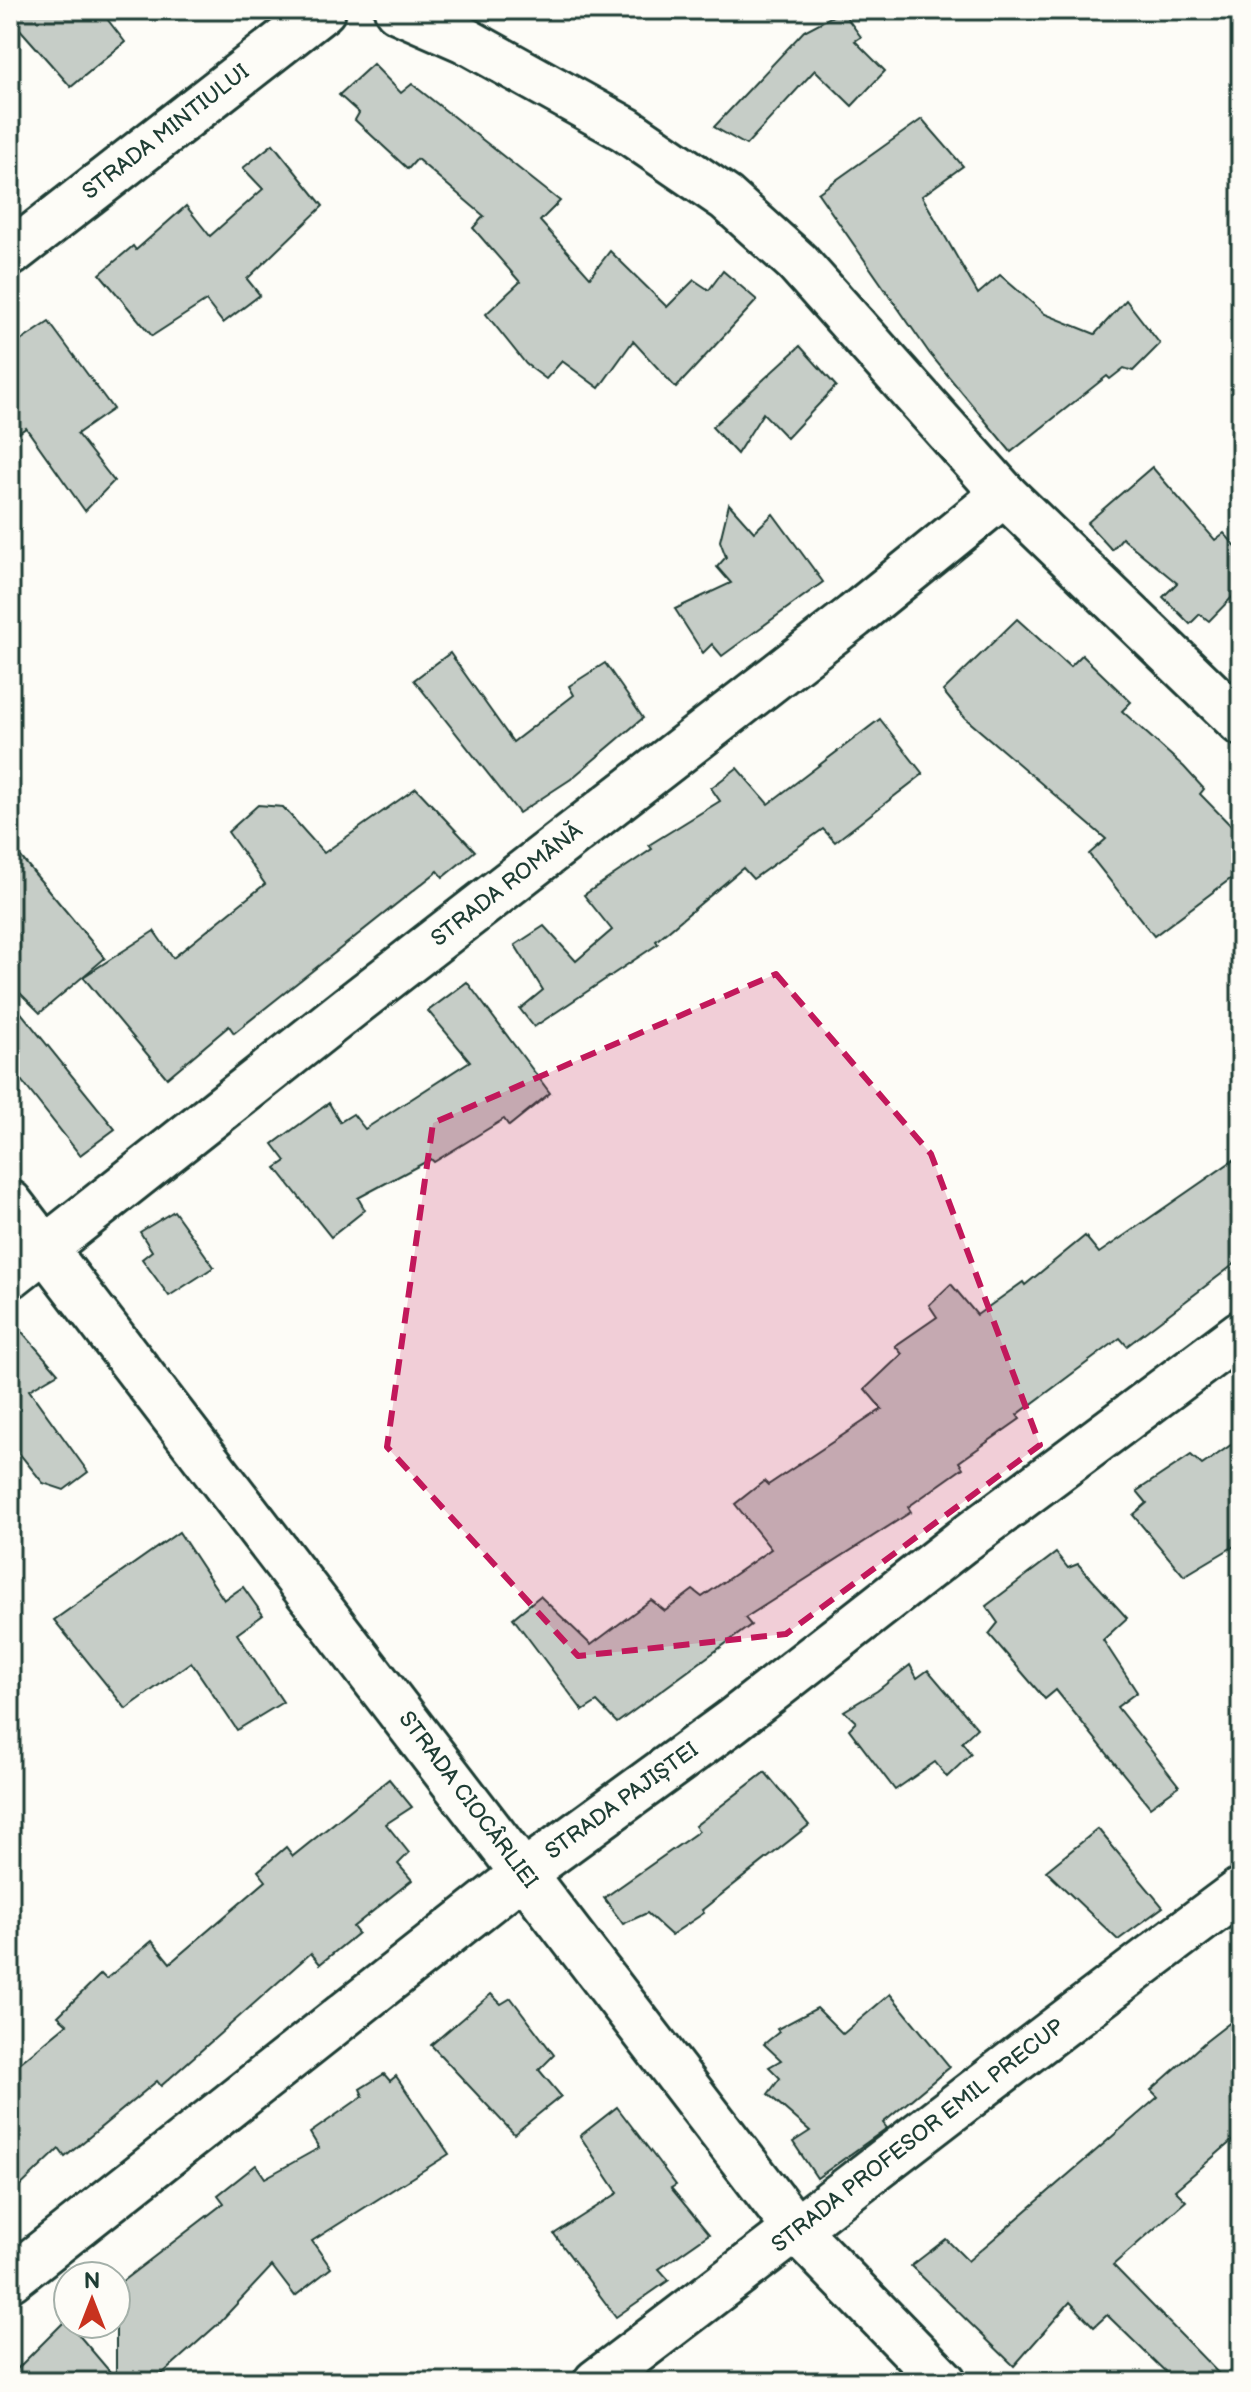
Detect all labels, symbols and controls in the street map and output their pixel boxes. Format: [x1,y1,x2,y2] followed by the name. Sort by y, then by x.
[77,58,255,205] street label: STRADA MINTIULUI
[425,816,588,952] street label: STRADA ROMÂNĂ
[393,1706,544,1894] street label: STRADA CIOCÂRLIEI
[540,1736,704,1866] street label: STRADA PAJIȘTEI
[766,2013,1070,2259] street label: STRADA PROFESOR EMIL PRECUP
[52,2260,132,2340] north arrow
[84,2268,100,2295] text: N

